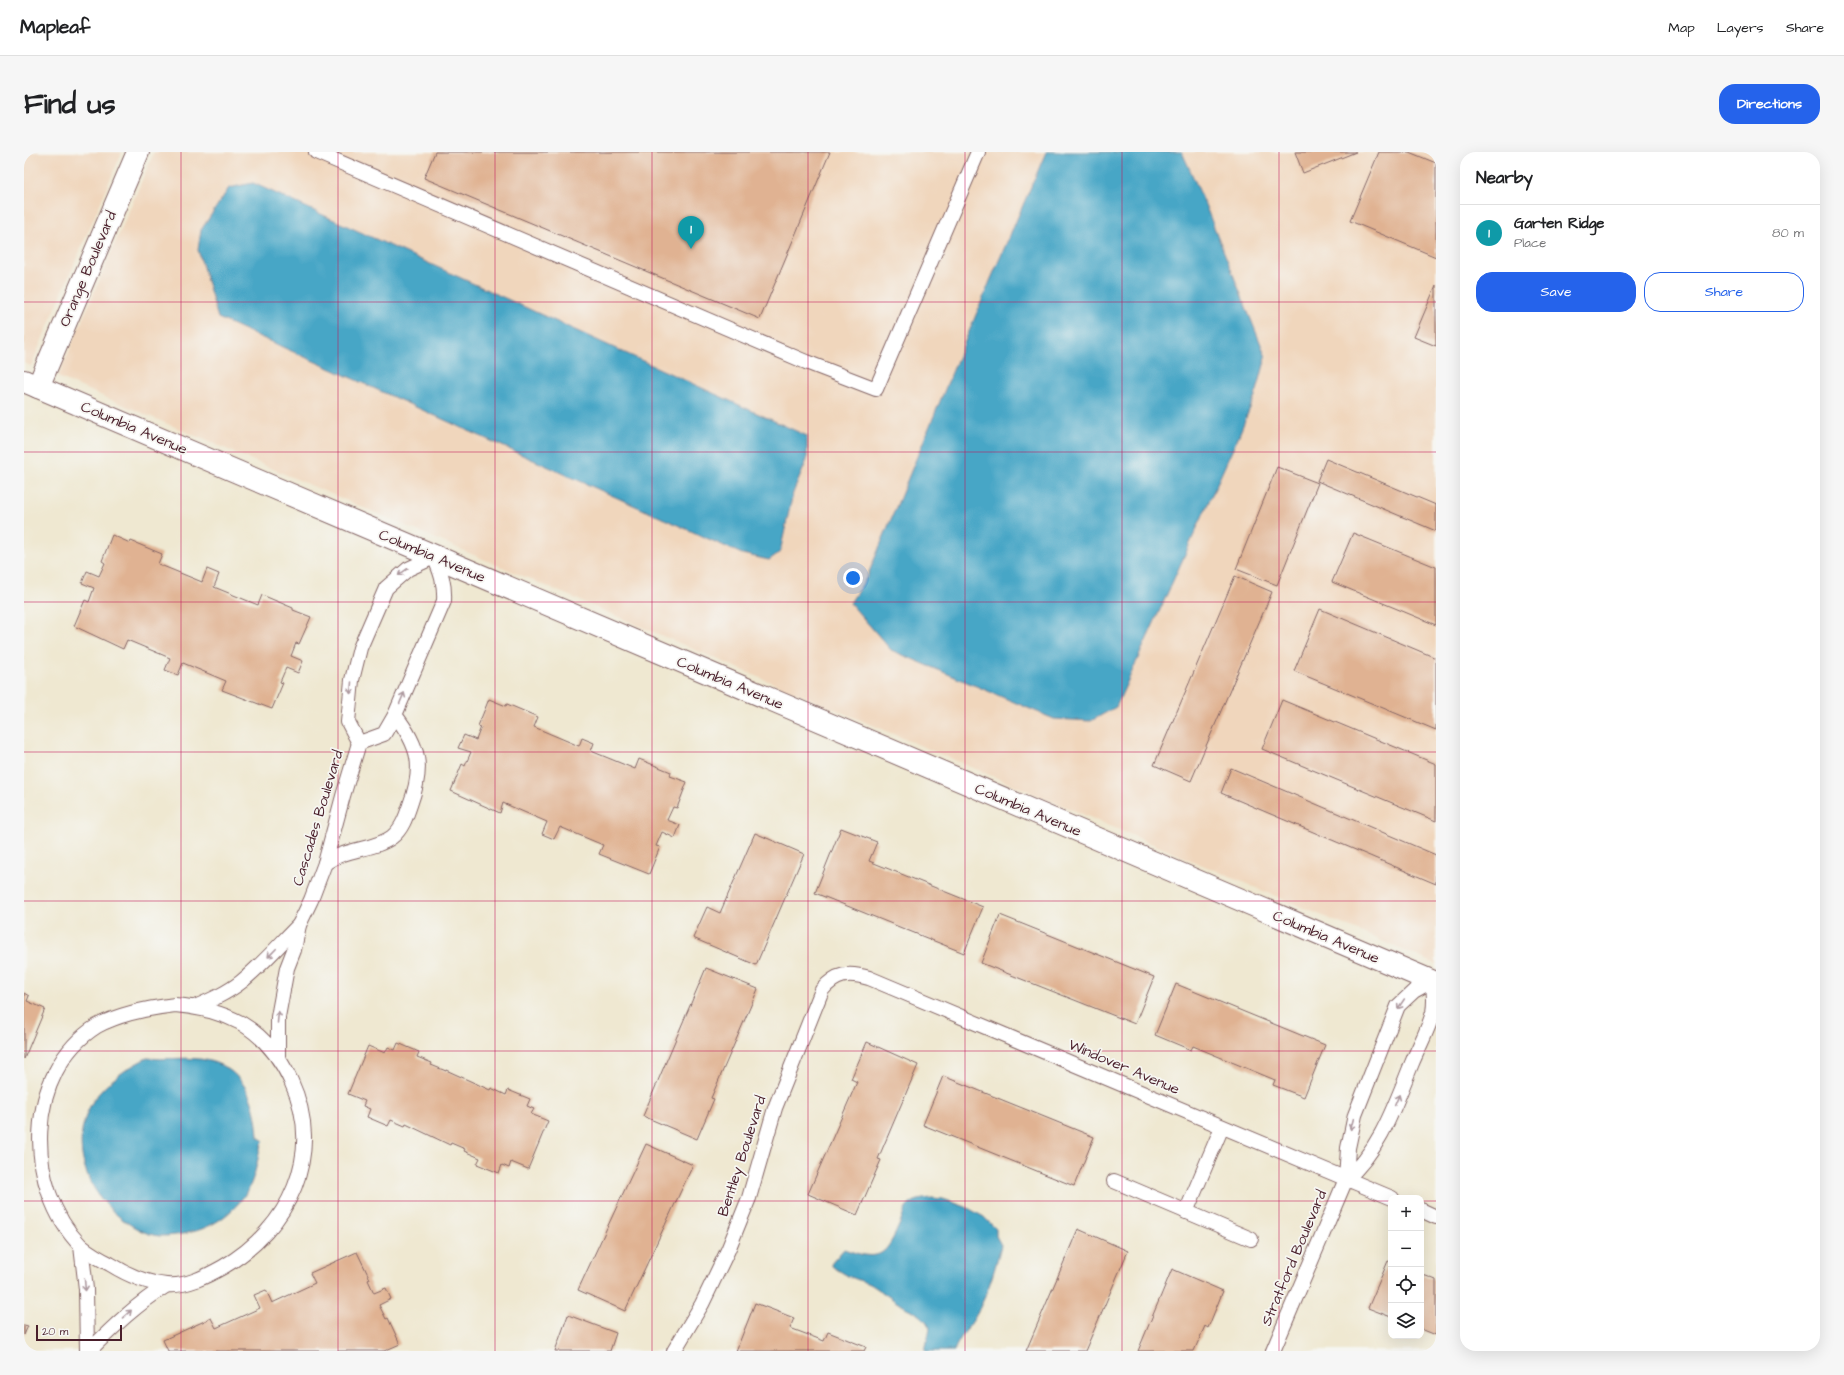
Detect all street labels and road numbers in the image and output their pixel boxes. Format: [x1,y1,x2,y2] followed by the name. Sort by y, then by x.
[54,208,123,331] street label: Orange Boulevard
[78,396,190,460] street label: Columbia Avenue
[376,524,488,588] street label: Columbia Avenue
[674,651,786,715] street label: Columbia Avenue
[287,747,349,888] street label: Cascades Boulevard
[972,778,1084,842] street label: Columbia Avenue
[1270,905,1382,969] street label: Columbia Avenue
[1065,1034,1183,1100] street label: Windover Avenue
[713,1093,772,1219] street label: Bentley Boulevard
[1256,1187,1332,1329] street label: Stratford Boulevard

